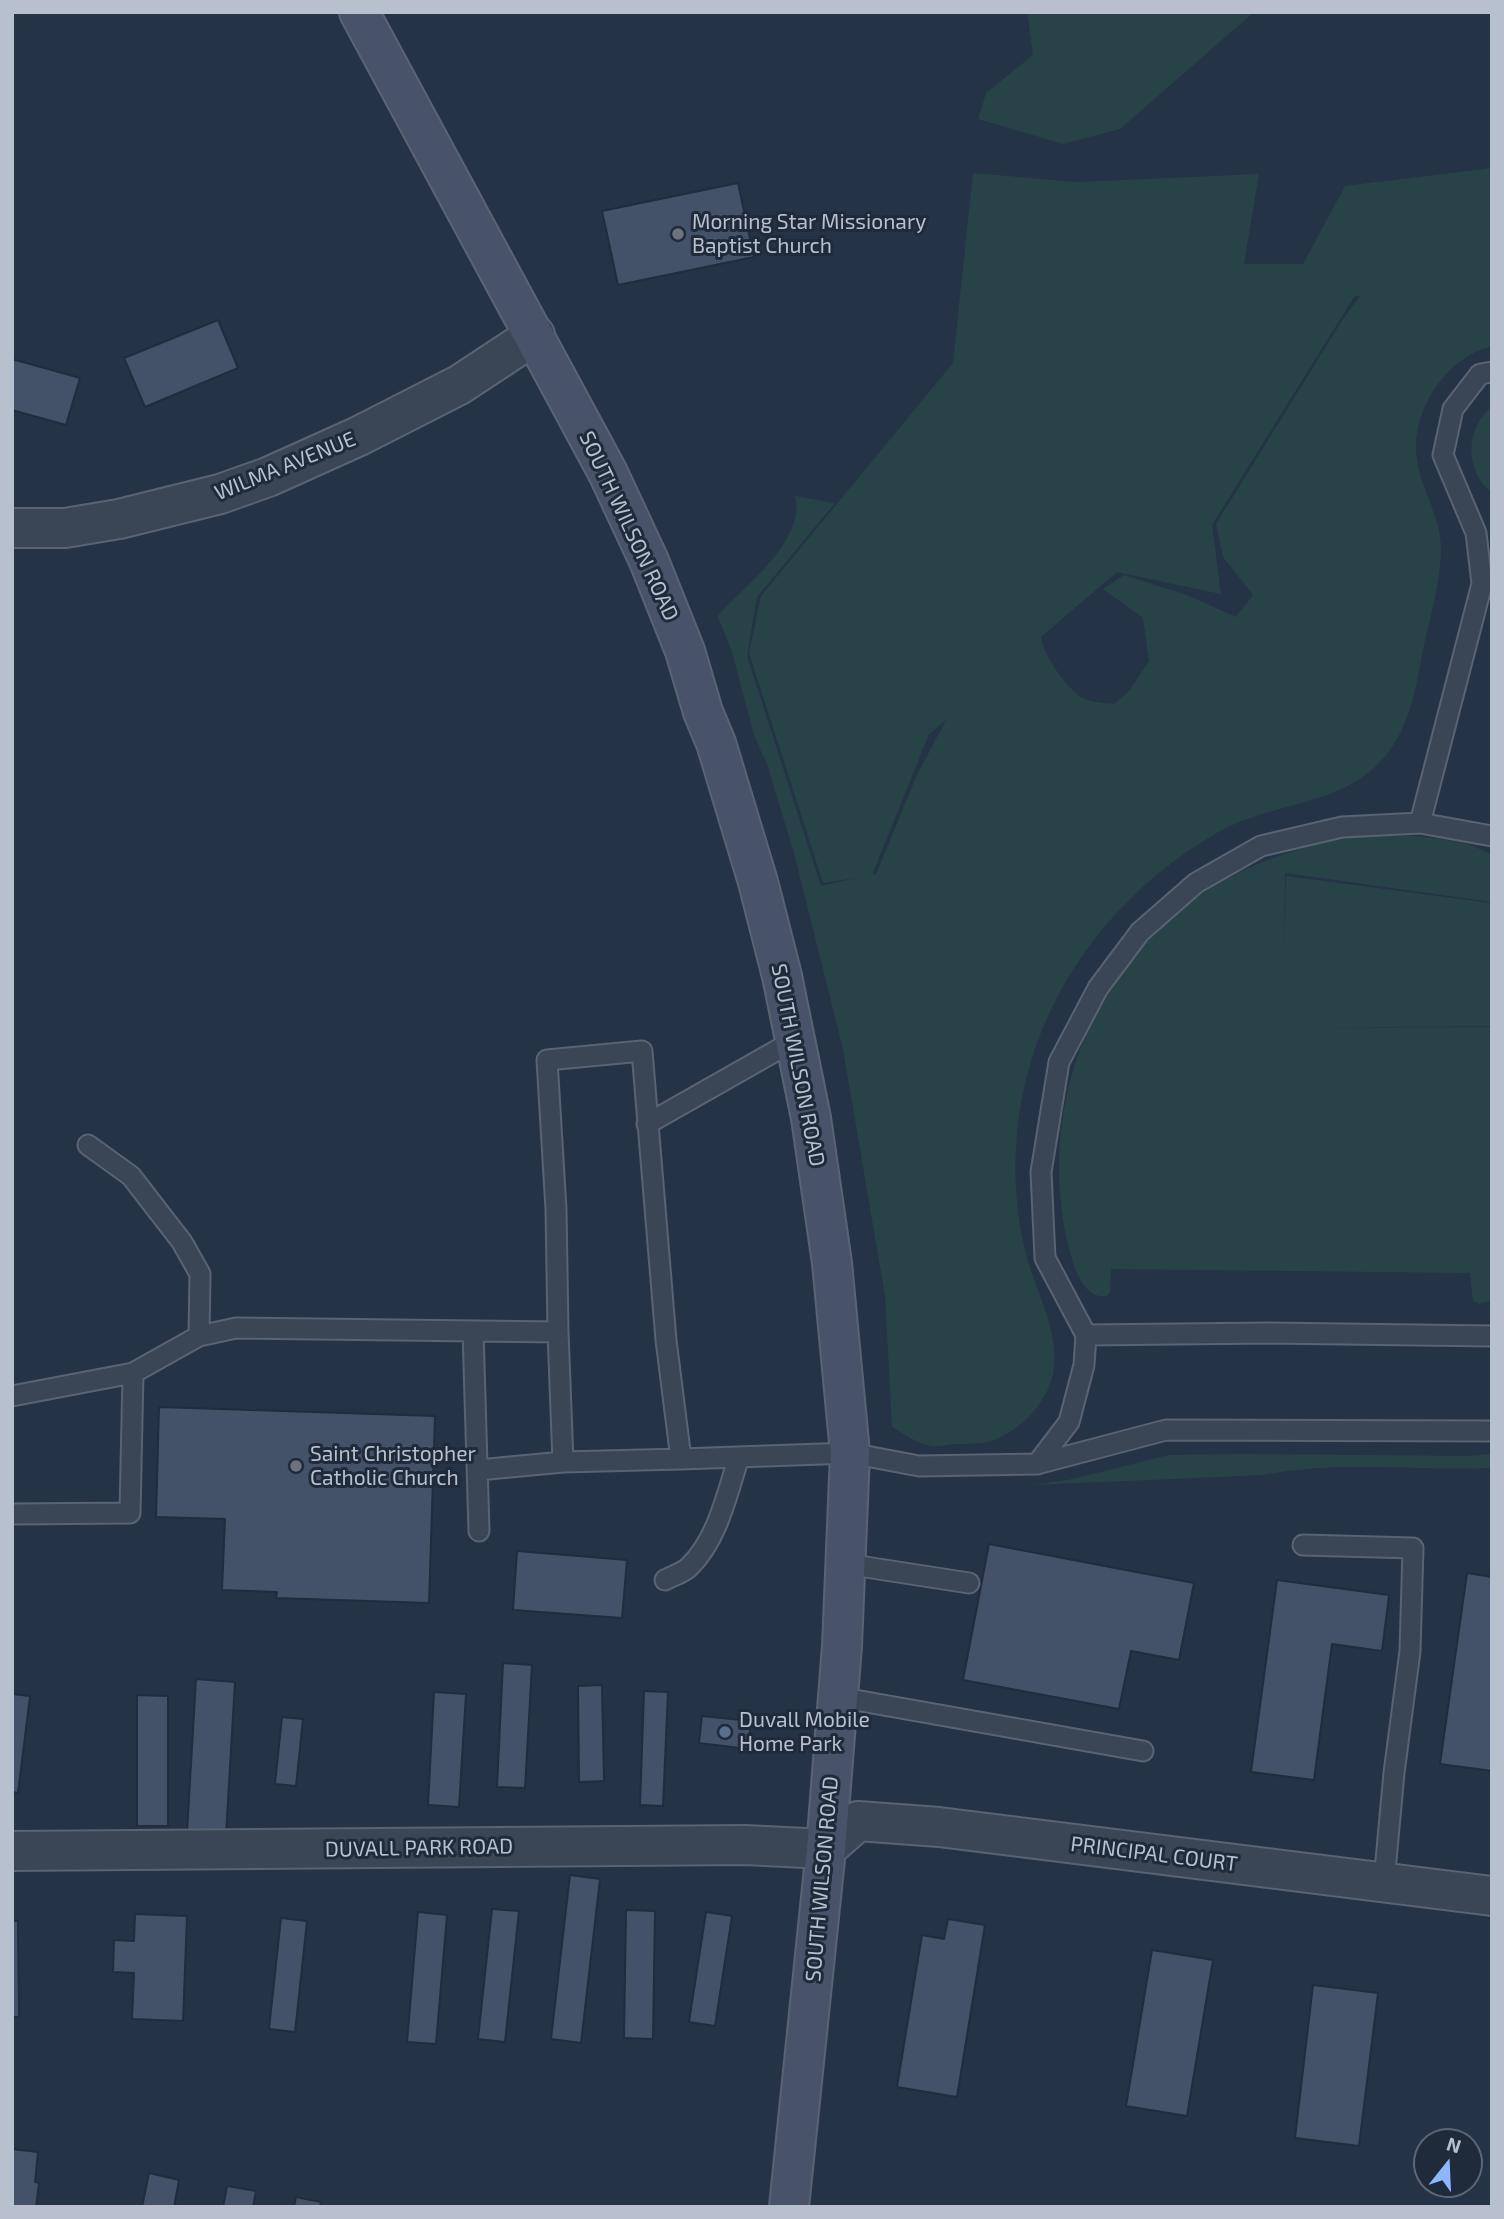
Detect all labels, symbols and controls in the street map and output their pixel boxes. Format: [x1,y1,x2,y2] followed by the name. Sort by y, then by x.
[692,209,926,259] place label: Morning Star Missionary Baptist Church
[670,226,686,242] marker: Morning Star Missionary Baptist Church
[211,426,359,506] street label: WILMA AVENUE
[574,427,684,625] street label: SOUTH WILSON ROAD
[766,961,830,1169] street label: SOUTH WILSON ROAD
[310,1441,476,1491] place label: Saint Christopher Catholic Church
[288,1458,304,1474] marker: Saint Christopher Catholic Church
[739,1707,870,1757] place label: Duvall Mobile Home Park
[717,1724,733,1740] marker: Duvall Mobile Home Park
[800,1775,844,1983] street label: SOUTH WILSON ROAD
[1069,1831,1239,1877] street label: PRINCIPAL COURT
[325,1834,513,1862] street label: DUVALL PARK ROAD
[1413,2128,1483,2198] north arrow
[1444,2131,1464,2158] text: N

